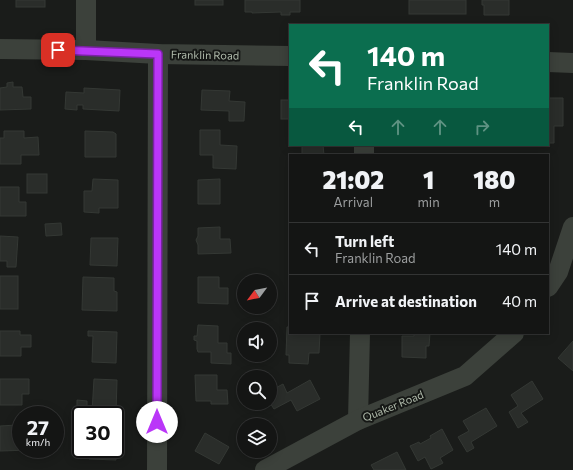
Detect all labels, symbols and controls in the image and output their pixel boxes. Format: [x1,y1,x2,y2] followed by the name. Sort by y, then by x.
[41,33,75,67] pin
[367,38,445,72] text: 140 m
[47,39,69,61] icon: arrive
[301,40,353,92] icon: left
[171,47,239,62] street label: Franklin Road
[367,72,479,94] text: Franklin Road
[345,116,367,138] icon: left
[387,116,409,138] icon: ahead
[429,116,451,138] icon: ahead
[471,116,493,138] icon: right
[322,165,384,194] text: 21:02
[423,165,434,194] text: 1
[473,165,515,194] text: 180
[334,194,373,210] text: Arrival
[418,194,440,210] text: min
[489,194,500,210] text: m
[335,232,394,250] text: Turn left
[301,238,323,260] icon: left
[496,240,537,258] text: 140 m
[335,250,416,266] text: Franklin Road
[237,274,277,314] north arrow
[237,274,277,458] map controls
[301,290,323,312] icon: arrive
[335,292,477,310] text: Arrive at destination
[502,292,537,310] text: 40 m
[237,322,277,362] button: sound
[237,370,277,410] button: search
[360,387,425,424] street label: Quaker Road
[136,401,178,443] position arrow
[72,406,124,458] speed limit sign: 30
[27,415,49,439] text: 27
[237,418,277,458] button: layers
[26,436,50,448] text: km/h

